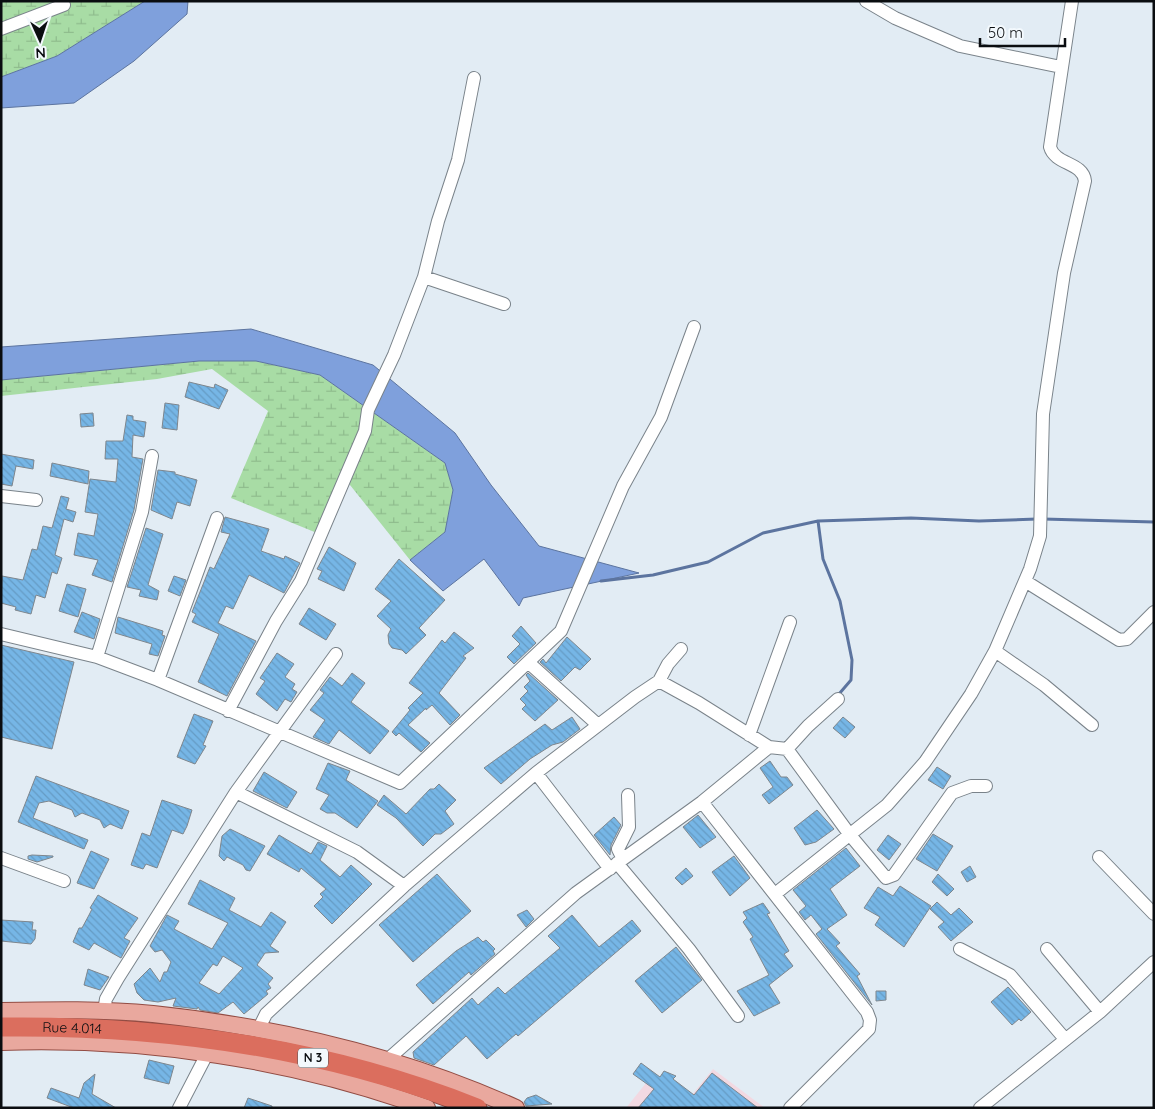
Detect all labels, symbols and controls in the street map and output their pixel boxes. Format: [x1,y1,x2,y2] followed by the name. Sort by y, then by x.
[15,15,65,65] north arrow
[980,15,1065,47] scale bar
[988,23,1023,42] text: 50 m
[35,44,46,62] text: N
[42,1018,102,1038] street label: Rue 4.014
[298,1048,328,1068] road number: N 3

